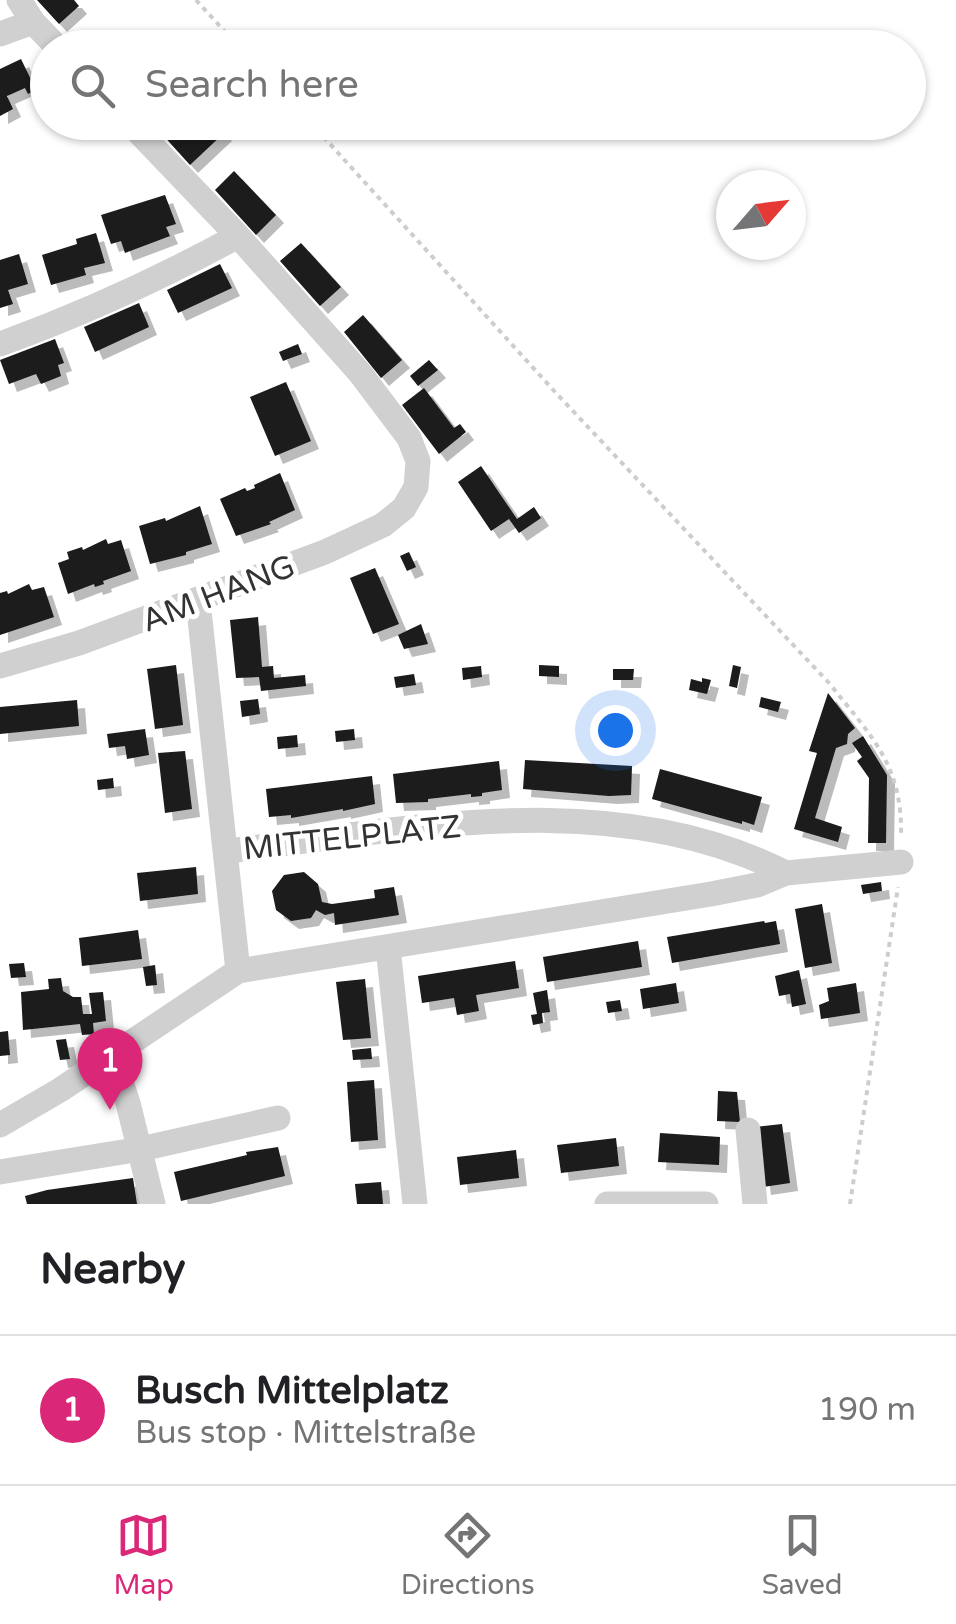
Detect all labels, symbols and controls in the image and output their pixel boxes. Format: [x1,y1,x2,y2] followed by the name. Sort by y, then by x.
[30,30,926,140] search box
[65,58,120,113] icon: search
[145,62,359,108] text: Search here
[716,170,806,260] north arrow
[136,547,300,641] street label: AM HANG
[590,705,641,756] your location
[241,808,463,868] street label: MITTELPLATZ
[78,1028,142,1110] pin: 1
[40,1244,185,1295] text: Nearby
[135,1368,449,1414] text: Busch Mittelplatz
[62,1391,83,1429] text: 1
[818,1391,916,1429] text: 190 m
[135,1414,476,1452] text: Bus stop · Mittelstraße
[113,1508,174,1602] tab: Map
[401,1508,535,1602] tab: Directions
[762,1508,843,1602] tab: Saved

